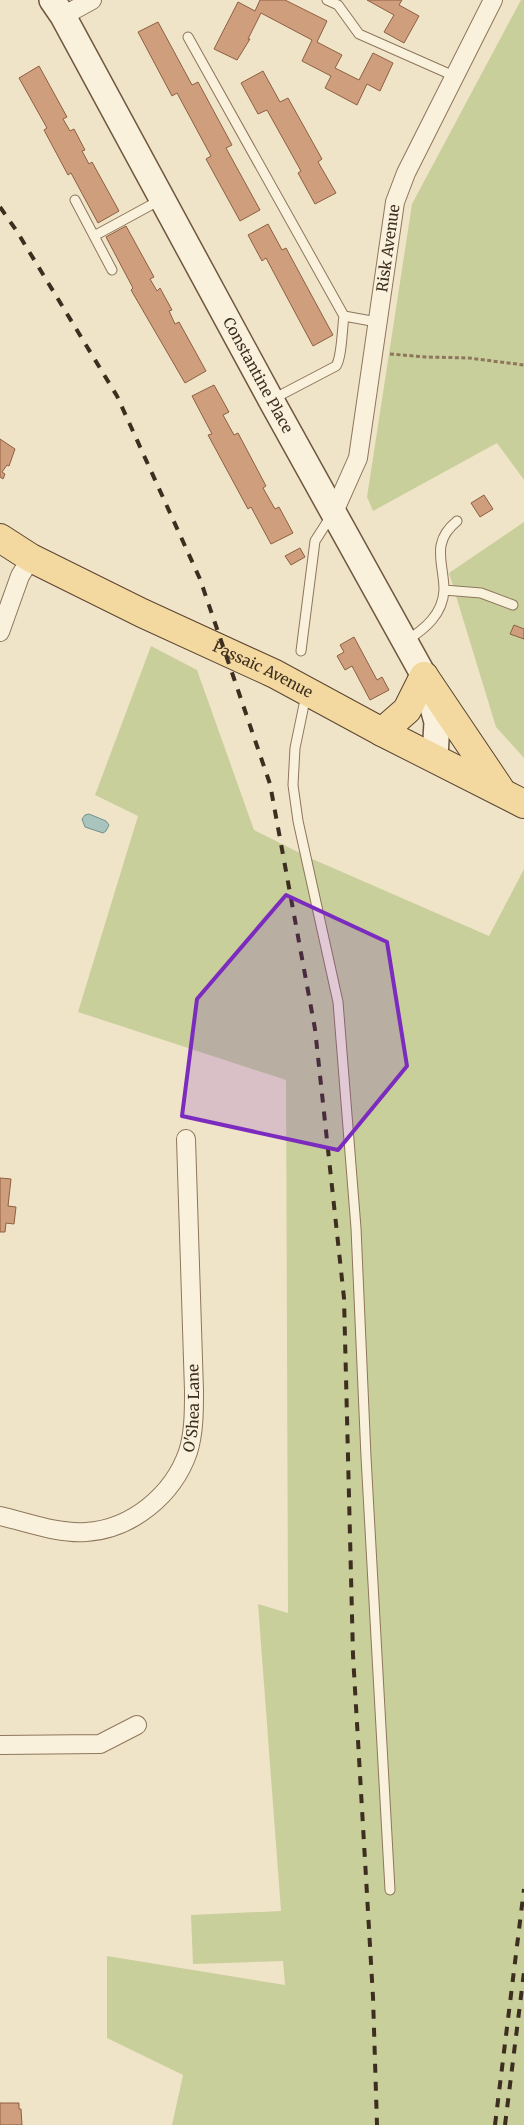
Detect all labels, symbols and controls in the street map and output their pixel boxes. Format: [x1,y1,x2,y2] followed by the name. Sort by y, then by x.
[372,203,404,293] street label: Risk Avenue
[219,314,297,436] street label: Constantine Place
[210,637,316,702] street label: Passaic Avenue
[178,1364,203,1454] street label: O'Shea Lane

